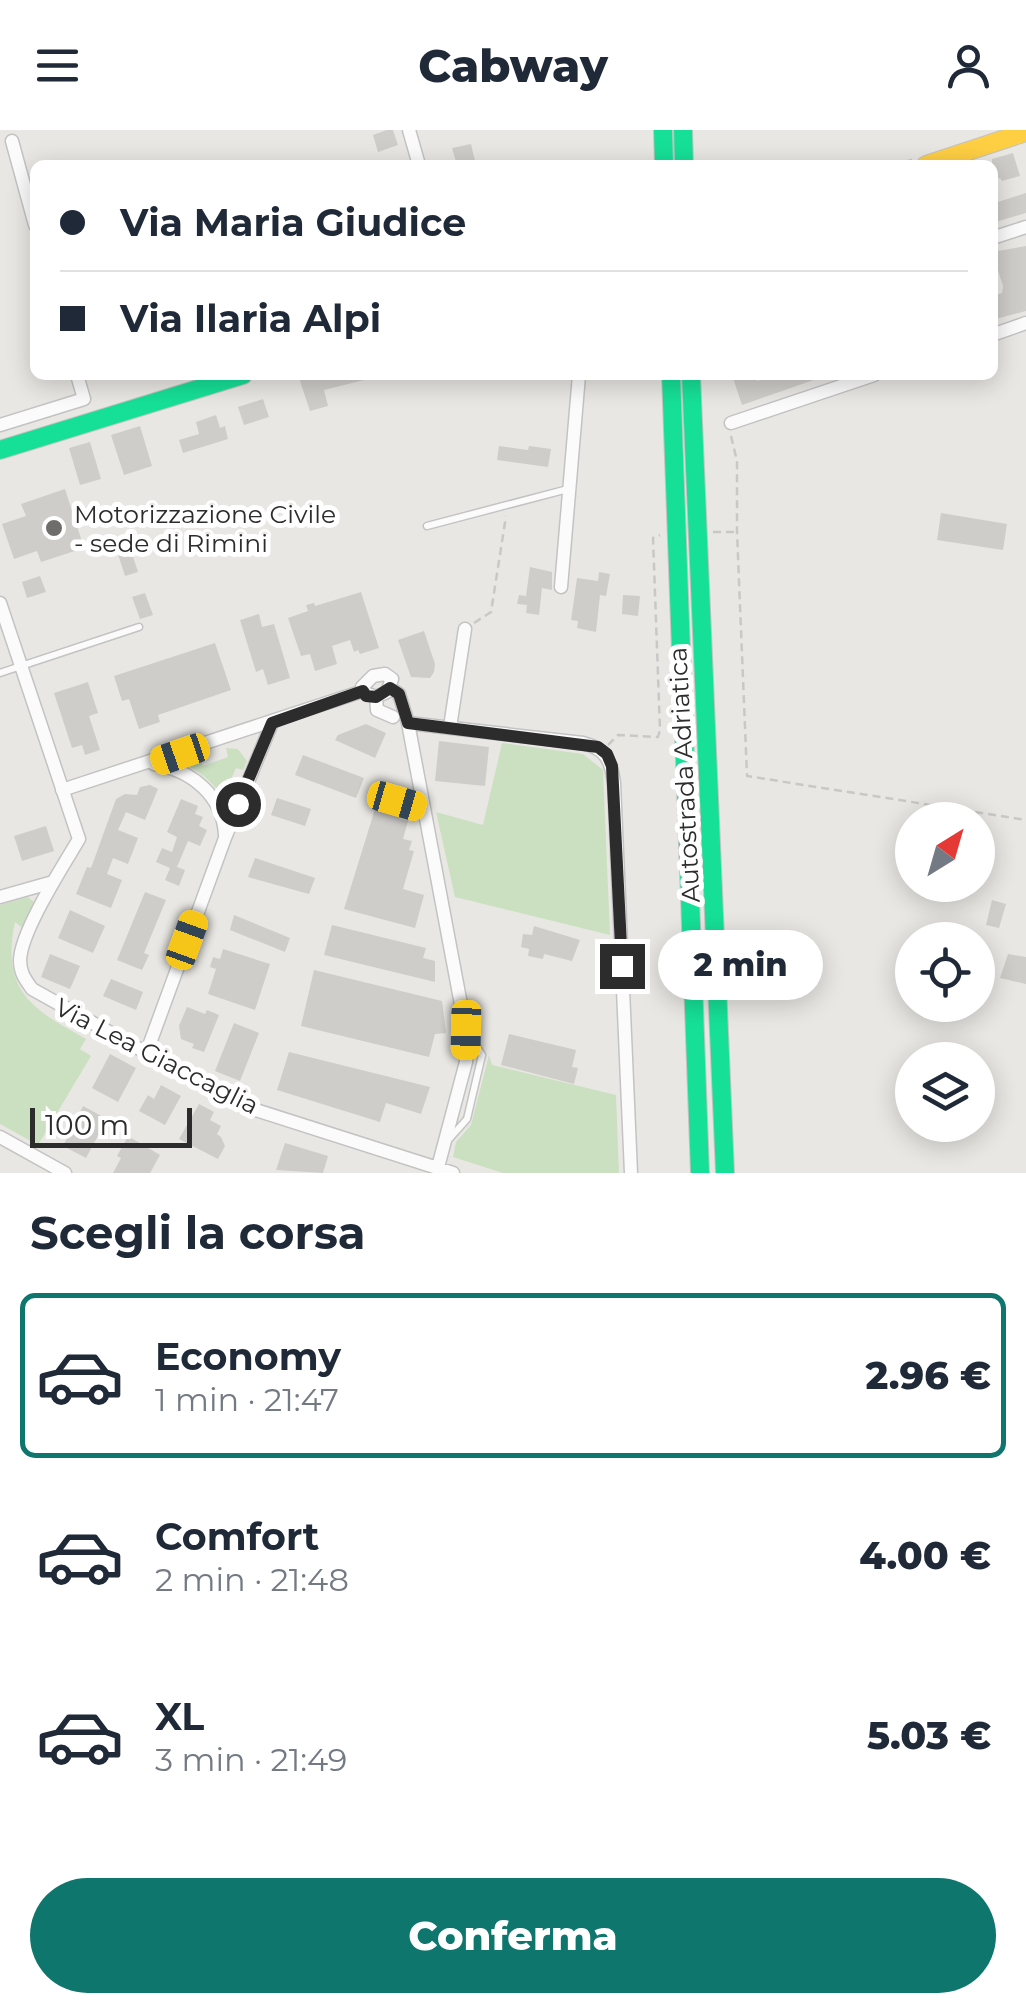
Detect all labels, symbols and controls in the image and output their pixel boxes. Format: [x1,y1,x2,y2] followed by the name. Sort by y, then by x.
[30,38,85,93] icon: menu
[418,38,608,93] text: Cabway
[941,38,996,93] icon: person
[120,199,466,246] text: Via Maria Giudice
[120,295,381,342] text: Via Ilaria Alpi
[74,499,336,558] place label: Motorizzazione Civile - sede di Rimini
[43,517,65,539] marker: Motorizzazione Civile - sede di Rimini
[662,646,706,904] street label: Autostrada Adriatica
[147,730,213,778] car
[364,778,430,824] car
[216,782,261,827] route start
[895,802,995,902] north arrow
[895,802,995,1142] map controls
[163,907,211,973] car
[895,922,995,1022] button: locate
[657,931,822,1001] callout: 2 min
[600,944,645,989] route end
[693,945,788,984] text: 2 min
[50,992,264,1120] street label: Via Lea Giaccaglia
[450,1000,482,1060] car
[895,1042,995,1142] button: layers
[30,1103,192,1148] scale bar
[45,1108,129,1142] text: 100 m
[30,1205,366,1260] text: Scegli la corsa
[35,1331,125,1421] icon: car
[155,1333,341,1380] text: Economy
[866,1352,991,1399] text: 2.96 €
[155,1380,339,1419] text: 1 min · 21:47
[35,1511,125,1601] icon: car
[155,1513,319,1560] text: Comfort
[859,1532,991,1579] text: 4.00 €
[155,1560,349,1599] text: 2 min · 21:48
[35,1691,125,1781] icon: car
[155,1693,204,1740] text: XL
[867,1712,991,1759] text: 5.03 €
[155,1740,347,1779] text: 3 min · 21:49
[30,1878,996,1993] button: Conferma

